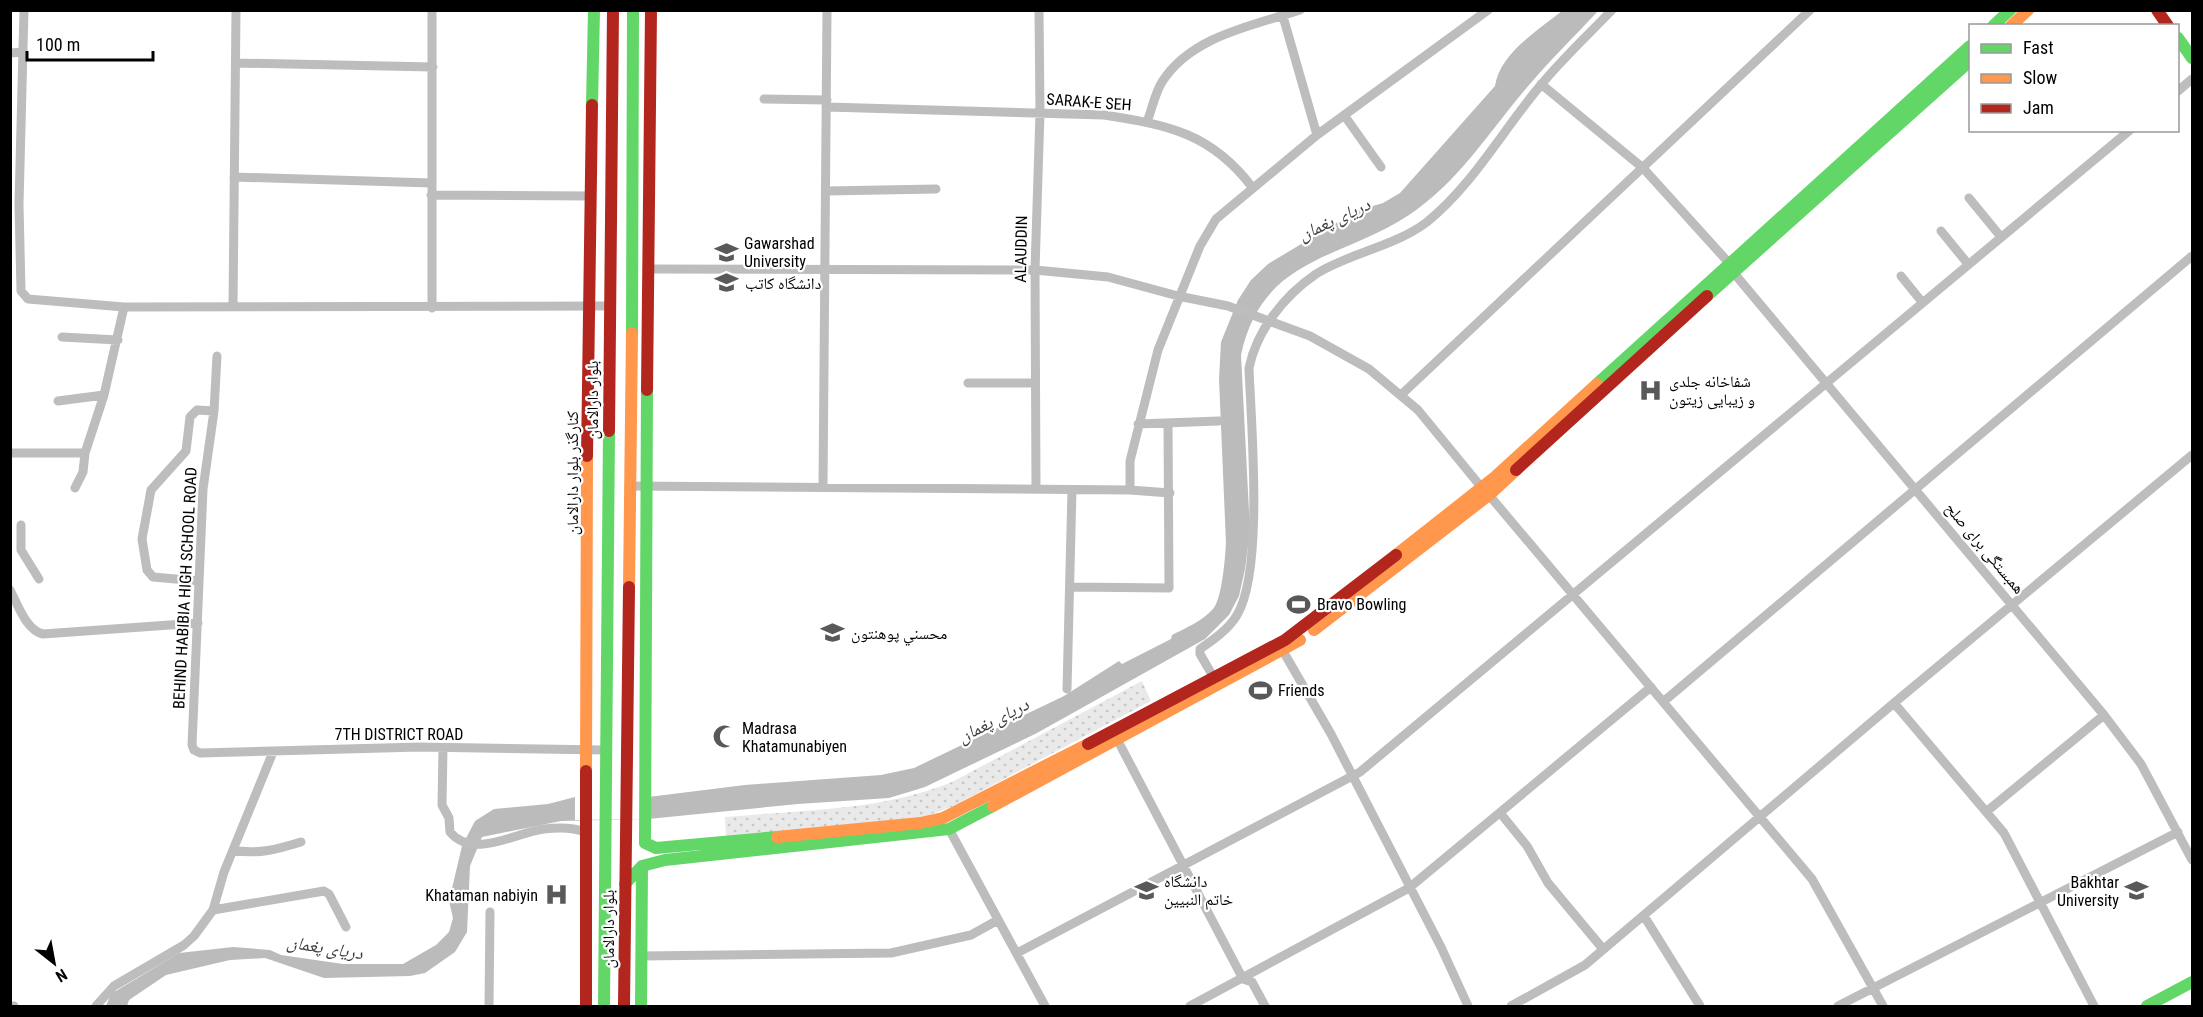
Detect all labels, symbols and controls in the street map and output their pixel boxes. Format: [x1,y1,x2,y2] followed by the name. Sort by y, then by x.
[27,24,153,62] scale bar
[1969,24,2179,132] legend
[36,34,80,55] text: 100 m
[2023,37,2054,58] text: Fast
[2023,67,2058,88] text: Slow
[1046,90,1132,114] street label: SARAK-E SEH
[2023,97,2054,118] text: Jam
[1295,193,1374,246] water label: دریای پغمان
[1011,215,1031,283] street label: ALAUDDIN
[744,234,815,271] place label: Gawarshad University
[713,239,739,265] school or university icon: Gawarshad University
[714,270,740,296] school or university icon: دانشگاه کاتب
[745,274,821,293] place label: دانشگاه کاتب
[583,361,603,439] street label: بلوار دارالامان
[1669,372,1755,410] place label: شفاخانه جلدی و زیبایی زیتون
[1638,377,1664,403] hospital icon: شفاخانه جلدی و زیبایی زیتون
[563,410,583,535] street label: کنارگذر بلوار دارالامان
[169,467,201,709] street label: BEHIND HABIBIA HIGH SCHOOL ROAD
[1941,499,2029,598] street label: همبستگی برای صلح
[1286,591,1312,617] sports icon: Bravo Bowling
[1317,595,1406,614] place label: Bravo Bowling
[820,620,846,646] school or university icon: محسني پوهنتون
[851,624,947,646] place label: محسني پوهنتون
[1247,677,1273,703] sports icon: Friends
[1278,681,1325,700] place label: Friends
[954,693,1033,748] water label: دریای پغمان
[742,719,847,756] place label: Madrasa Khatamunabiyen
[711,724,737,750] mosque icon: Madrasa Khatamunabiyen
[335,725,463,744] street label: 7TH DISTRICT ROAD
[1164,872,1233,910] place label: دانشگاه خاتم النبیین
[2057,873,2119,910] place label: Bakhtar University
[1133,877,1159,903] school or university icon: دانشگاه خاتم النبیین
[2124,878,2150,904] school or university icon: Bakhtar University
[543,882,569,908] hospital icon: Khataman nabiyin
[425,886,538,905] place label: Khataman nabiyin
[599,890,619,968] street label: بلوار دارالامان
[285,931,365,965] water label: دریای پغمان
[24,933,84,993] north arrow
[52,965,71,986] text: N

